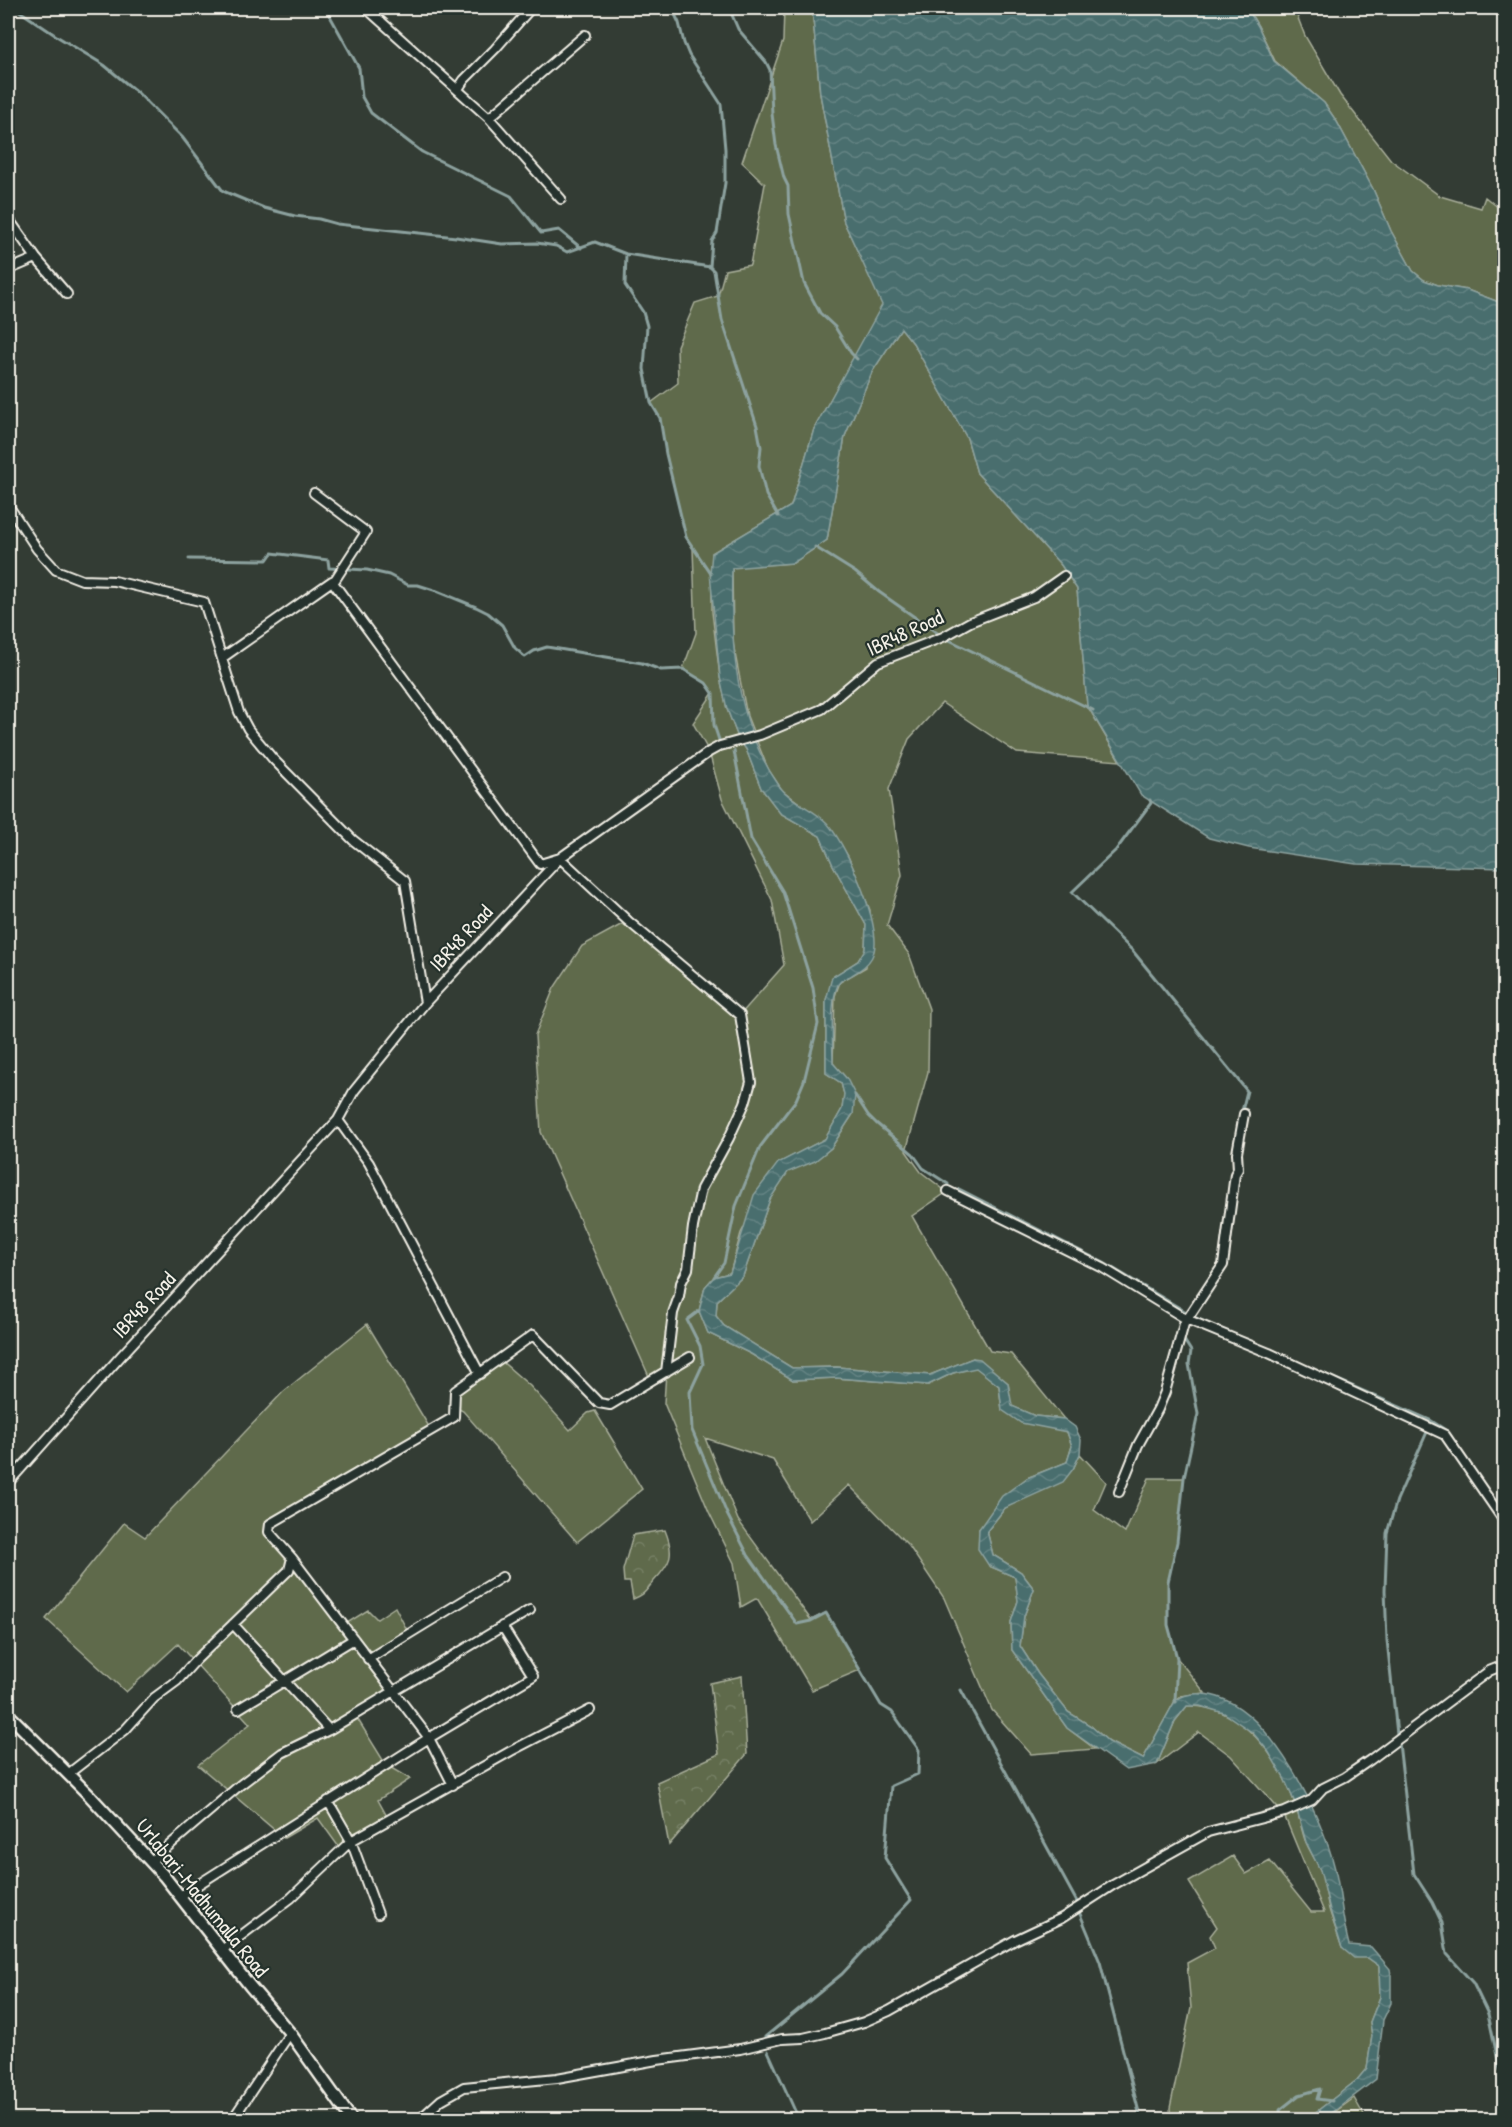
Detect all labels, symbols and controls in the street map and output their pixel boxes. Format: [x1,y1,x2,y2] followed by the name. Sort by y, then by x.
[862,602,948,663] street label: IBR48 Road
[422,898,499,977] street label: IBR48 Road
[105,1265,182,1344] street label: IBR48 Road
[129,1812,276,1983] street label: Urlabari-Madhumalla Road

